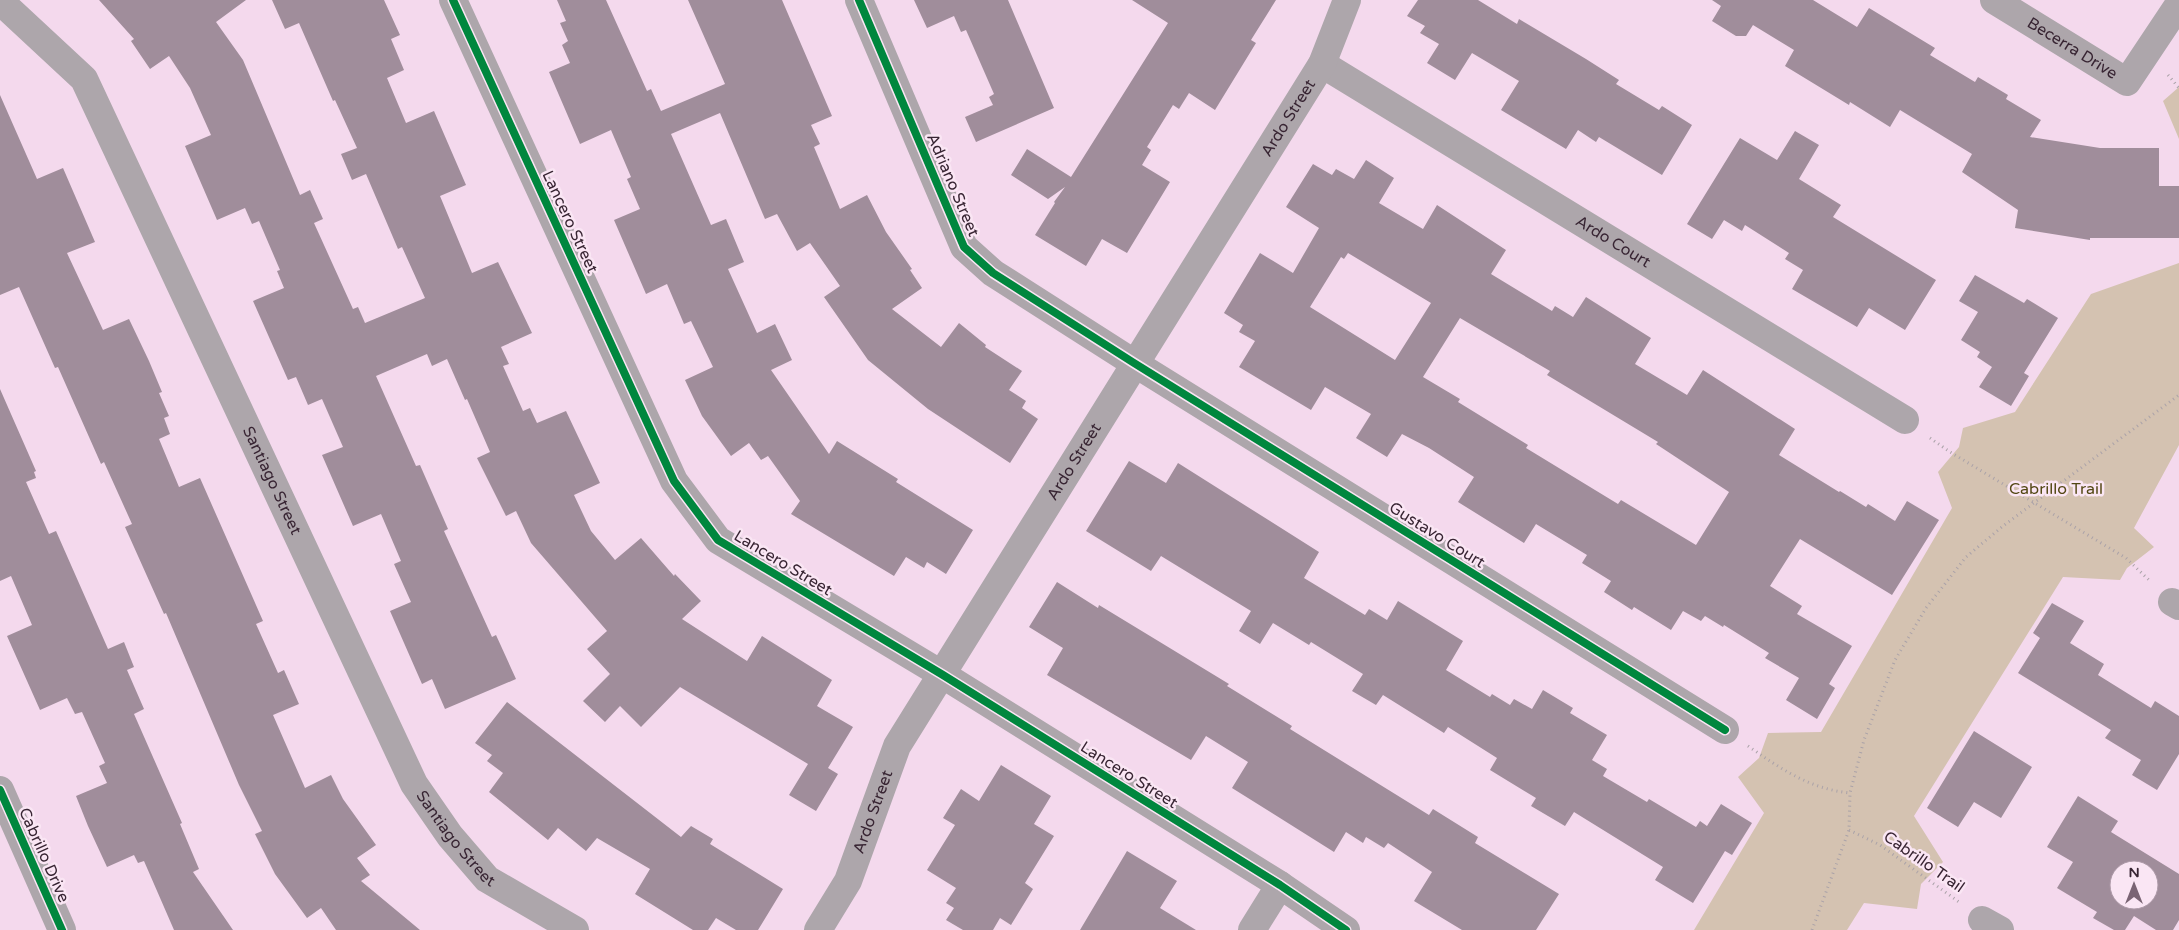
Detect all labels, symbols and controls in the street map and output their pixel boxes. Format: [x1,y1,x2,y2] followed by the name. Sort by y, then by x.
[2023,13,2121,84] street label: Becerra Drive
[1257,76,1320,160] street label: Ardo Street
[922,130,984,240] street label: Adriano Street
[537,167,603,277] street label: Lancero Street
[1572,211,1654,272] street label: Ardo Court
[1043,419,1106,504] street label: Ardo Street
[238,423,306,538] street label: Santiago Street
[2009,479,2103,499] park label: Cabrillo Trail
[1385,498,1489,572] street label: Gustavo Court
[730,526,836,600] street label: Lancero Street
[1077,737,1181,813] street label: Lancero Street
[849,767,897,856] street label: Ardo Street
[412,787,499,891] street label: Santiago Street
[14,805,74,905] street label: Cabrillo Drive
[1880,827,1968,897] street label: Cabrillo Trail
[2109,860,2159,910] north arrow
[2128,864,2140,881] text: N

